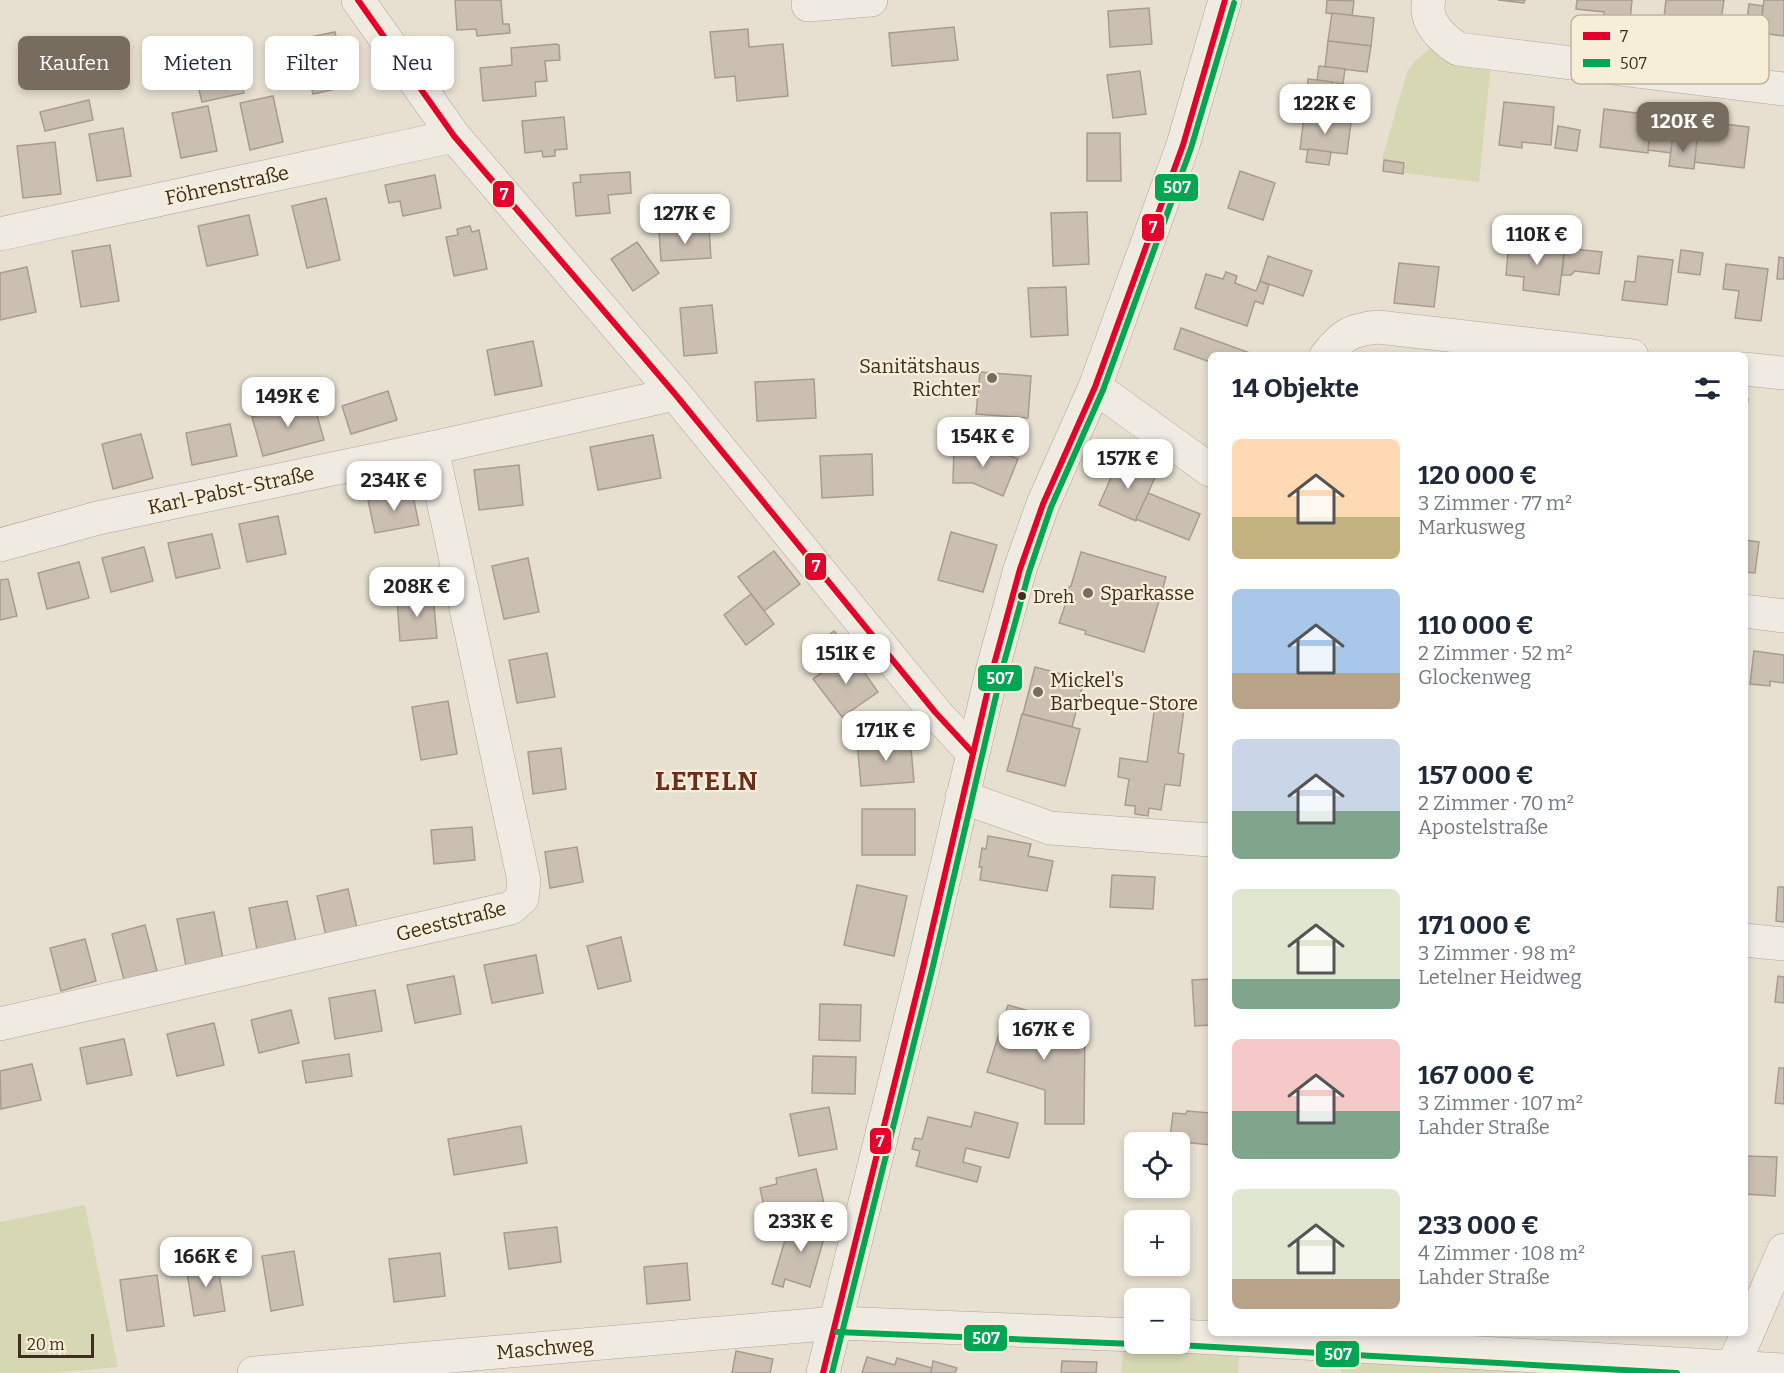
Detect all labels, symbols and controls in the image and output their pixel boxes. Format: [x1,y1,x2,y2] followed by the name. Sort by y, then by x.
[1571,15,1769,84] legend
[1620,27,1628,46] text: 7
[18,36,130,90] chip: Kaufen
[142,36,253,90] chip: Mieten
[265,36,359,90] chip: Filter
[371,36,454,90] chip: Neu
[1620,54,1647,73] text: 507
[1276,84,1374,135] pin: 122K €
[1293,91,1357,115] text: 122K €
[1634,102,1732,153] pin: 120K €
[1651,109,1715,133] text: 120K €
[163,160,291,210] street label: Föhrenstraße
[1154,173,1199,202] line badge: 507
[1163,178,1191,197] text: 507
[492,180,515,208] line badge: 7
[500,185,509,204] text: 7
[636,194,734,245] pin: 127K €
[654,201,716,225] text: 127K €
[1141,213,1165,242] line badge: 7
[1488,215,1586,266] pin: 110K €
[1149,218,1158,237] text: 7
[1506,222,1568,246] text: 110K €
[859,354,980,401] place label: Sanitätshaus Richter
[985,371,999,385] marker: Sanitätshaus Richter
[1691,372,1724,405] icon: filters
[1232,373,1359,404] text: 14 Objekte
[239,377,337,428] pin: 149K €
[256,384,320,408] text: 149K €
[934,417,1032,468] pin: 154K €
[951,424,1015,448] text: 154K €
[1079,439,1177,490] pin: 157K €
[1097,446,1159,470] text: 157K €
[1418,460,1537,491] text: 120 000 €
[146,461,316,519] street label: Karl-Pabst-Straße
[345,461,443,512] pin: 234K €
[1280,463,1352,535] icon: home
[361,468,427,492] text: 234K €
[1418,491,1572,515] text: 3 Zimmer · 77 m²
[1418,515,1525,539] text: Markusweg
[804,552,827,581] line badge: 7
[812,557,821,576] text: 7
[368,567,466,618] pin: 208K €
[383,574,451,598] text: 208K €
[1100,581,1194,605] place label: Sparkasse
[1033,586,1074,608] place label: Dreh
[1081,586,1095,600] marker: Sparkasse
[1016,590,1028,602] marker: Dreh
[1418,610,1534,641] text: 110 000 €
[1280,613,1352,685] icon: home
[797,634,895,685] pin: 151K €
[816,641,876,665] text: 151K €
[1418,641,1573,665] text: 2 Zimmer · 52 m²
[977,664,1023,692] line badge: 507
[1418,665,1531,689] text: Glockenweg
[1050,668,1198,715] place label: Mickel's Barbeque-Store
[986,669,1014,688] text: 507
[1031,685,1045,699] marker: Mickel's Barbeque-Store
[837,711,935,762] pin: 171K €
[856,718,916,742] text: 171K €
[1418,760,1534,791] text: 157 000 €
[1280,763,1352,835] icon: home
[655,766,759,797] district label: LETELN
[1418,791,1574,815] text: 2 Zimmer · 70 m²
[1418,815,1548,839] text: Apostelstraße
[393,896,509,946] street label: Geeststraße
[1418,910,1532,941] text: 171 000 €
[1280,913,1352,985] icon: home
[1418,941,1576,965] text: 3 Zimmer · 98 m²
[1418,965,1582,989] text: Letelner Heidweg
[995,1010,1093,1061] pin: 167K €
[1013,1017,1075,1041] text: 167K €
[1418,1060,1535,1091] text: 167 000 €
[1280,1063,1352,1135] icon: home
[1418,1091,1583,1115] text: 3 Zimmer · 107 m²
[1418,1115,1550,1139] text: Lahder Straße
[869,1127,892,1155] line badge: 7
[876,1132,885,1151] text: 7
[1124,1132,1190,1354] map controls
[1124,1132,1190,1198] button: locate
[752,1202,850,1253] pin: 233K €
[768,1209,834,1233] text: 233K €
[1124,1210,1190,1276] button: +
[1418,1210,1539,1241] text: 233 000 €
[1280,1213,1352,1285] icon: home
[157,1237,255,1288] pin: 166K €
[1418,1241,1585,1265] text: 4 Zimmer · 108 m²
[174,1244,238,1268] text: 166K €
[1418,1265,1550,1289] text: Lahder Straße
[1124,1288,1190,1354] button: −
[963,1324,1008,1352] line badge: 507
[972,1329,1000,1348] text: 507
[18,1331,94,1358] scale bar
[495,1332,595,1364] street label: Maschweg
[27,1335,64,1354] text: 20 m
[1315,1340,1360,1368] line badge: 507
[1324,1345,1352,1364] text: 507

